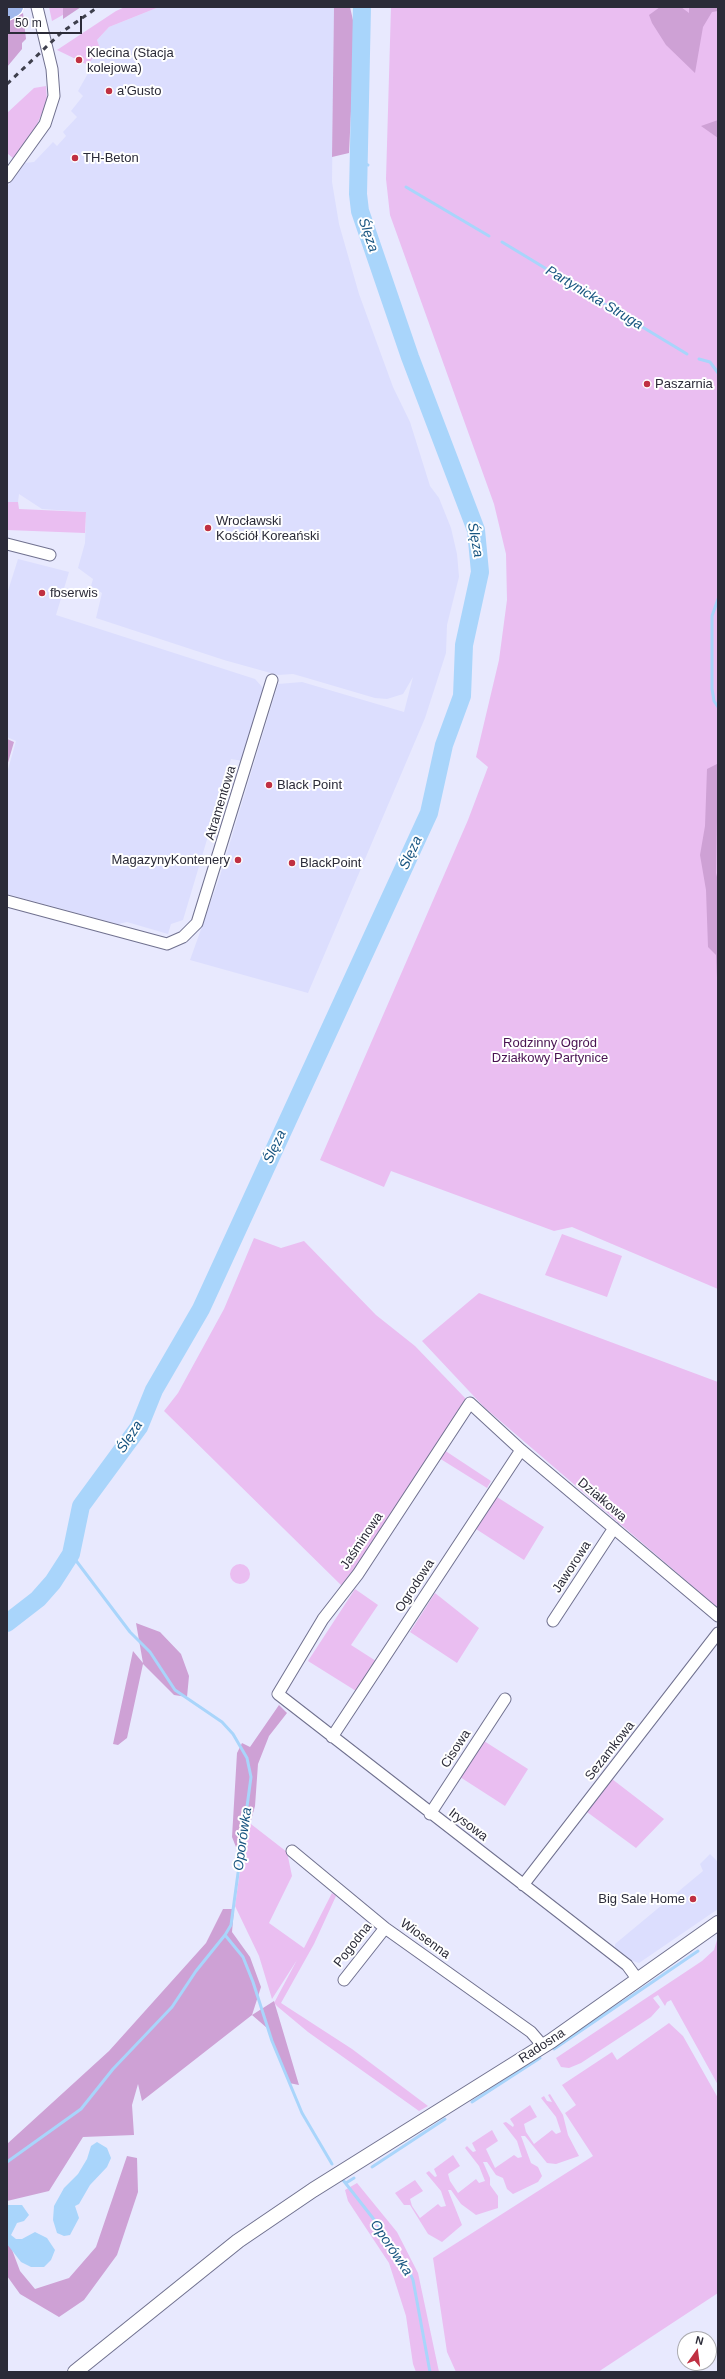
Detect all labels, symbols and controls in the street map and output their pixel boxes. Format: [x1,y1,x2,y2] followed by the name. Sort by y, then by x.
[10,8,84,34] scale bar
[15,16,42,30] text: 50 m
[87,45,174,76] place label: Klecina (Stacja kolejowa)
[74,55,84,65] marker: Klecina (Stacja kolejowa)
[117,83,161,99] place label: a'Gusto
[104,86,114,96] marker: a'Gusto
[83,150,139,166] place label: TH-Beton
[70,153,80,163] marker: TH-Beton
[354,216,382,254] water label: Ślęza
[542,262,646,334] water label: Partynicka Struga
[655,376,713,392] place label: Paszarnia
[642,379,652,389] marker: Paszarnia
[216,513,319,544] place label: Wrocławski Kościół Koreański
[463,521,487,559] water label: Ślęza
[203,523,213,533] marker: Wrocławski Kościół Koreański
[50,585,98,601] place label: fbserwis
[37,588,47,598] marker: fbserwis
[202,764,240,842] street label: Atramentowa
[277,777,342,793] place label: Black Point
[264,780,274,790] marker: Black Point
[396,834,426,872] water label: Ślęza
[111,852,230,868] place label: MagazynyKontenery
[233,855,243,865] marker: MagazynyKontenery
[300,855,361,871] place label: BlackPoint
[287,858,297,868] marker: BlackPoint
[492,1035,608,1066] park label: Rodzinny Ogród Działkowy Partynice
[260,1128,290,1166] water label: Ślęza
[113,1418,147,1456] water label: Ślęza
[574,1475,630,1525] street label: Działkowa
[337,1510,387,1572] street label: Jaśminowa
[550,1538,594,1596] street label: Jaworowa
[392,1557,438,1615] street label: Ogrodowa
[582,1718,638,1784] street label: Sezamkowa
[438,1727,474,1771] street label: Cisowa
[445,1805,491,1845] street label: Irysowa
[230,1806,256,1872] water label: Oporówka
[598,1891,685,1907] place label: Big Sale Home
[688,1894,698,1904] marker: Big Sale Home
[397,1916,453,1962] street label: Wiosenna
[331,1920,375,1970] street label: Pogodna
[516,2025,568,2067] street label: Radosna
[366,2217,416,2279] water label: Oporówka
[677,2331,717,2371] north arrow
[694,2334,705,2347] text: N

